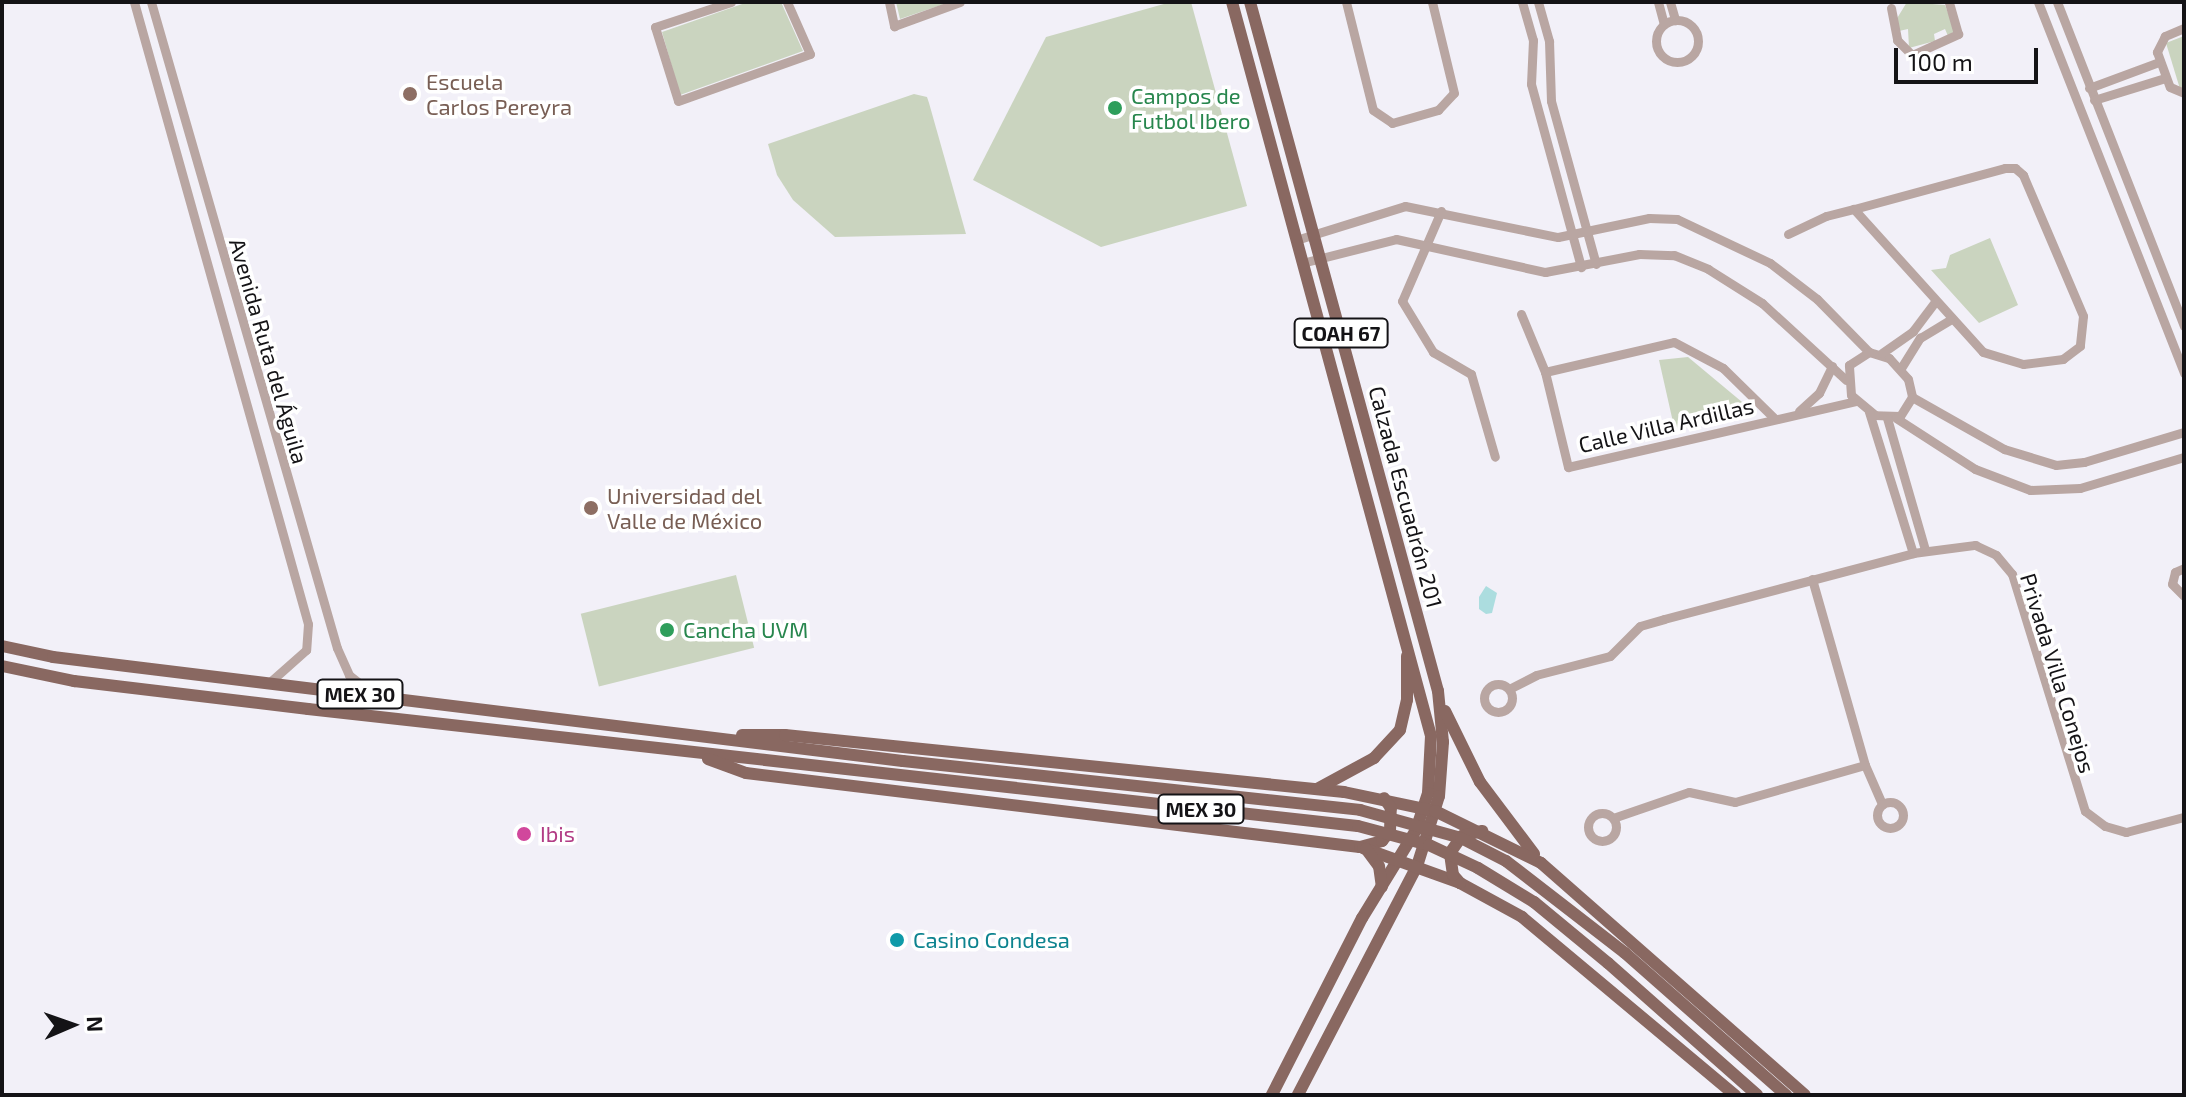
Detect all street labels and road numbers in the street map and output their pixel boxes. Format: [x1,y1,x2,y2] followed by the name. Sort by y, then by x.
[224,235,314,467] street label: Avenida Ruta del Águila
[1293,317,1389,349] road number: COAH 67
[1364,383,1448,611] street label: Calzada Escuadrón 201
[1575,392,1757,458] street label: Calle Villa Ardillas
[2015,570,2101,776] street label: Privada Villa Conejos
[316,678,404,710] road number: MEX 30
[1157,793,1245,825] road number: MEX 30

